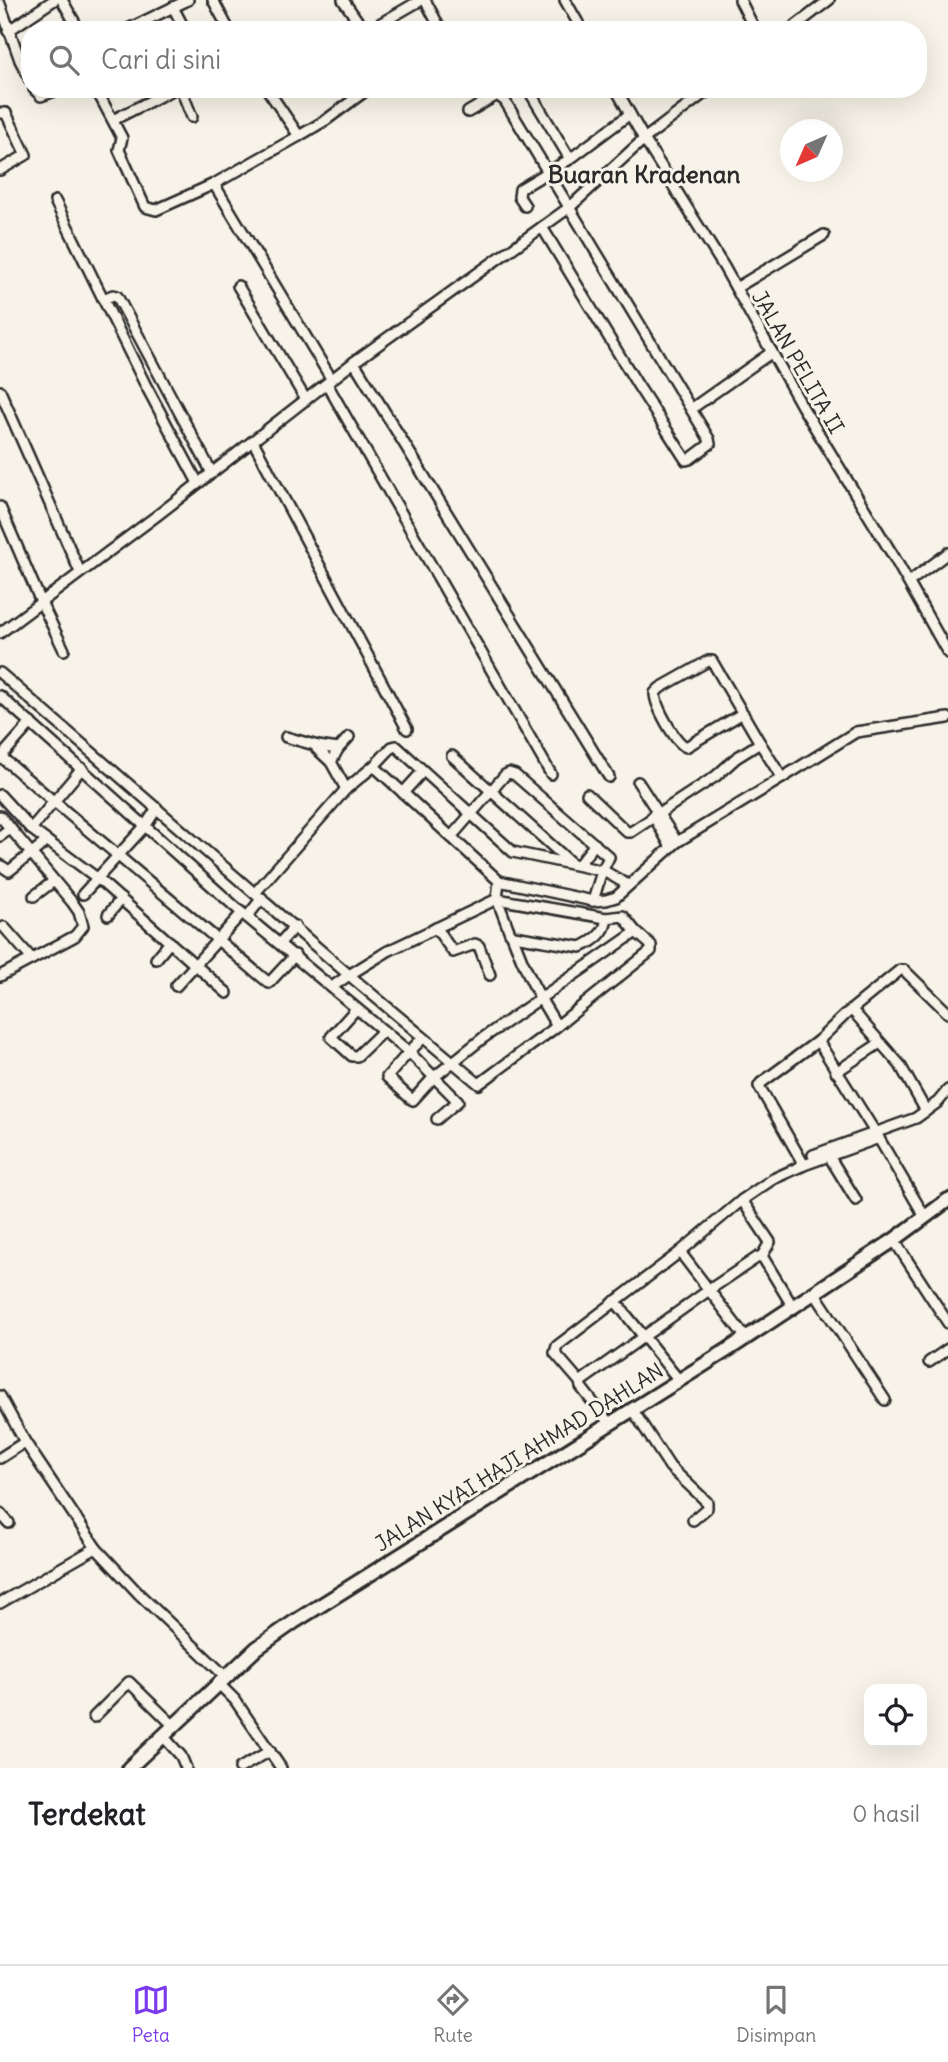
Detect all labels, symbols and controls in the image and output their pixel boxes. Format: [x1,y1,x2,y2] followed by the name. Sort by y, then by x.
[21,21,927,98] search box
[45,41,83,79] icon: search
[101,43,221,76] text: Cari di sini
[780,119,843,182] north arrow
[548,159,740,189] district label: Buaran Kradenan
[746,285,850,439] street label: JALAN PELITA II
[370,1357,668,1557] street label: JALAN KYAI HAJI AHMAD DAHLAN
[864,1684,927,1747] map controls
[864,1684,927,1747] button: locate
[28,1795,146,1833] text: Terdekat
[852,1799,920,1828] text: 0 hasil
[132,1981,170,2047] tab: Peta
[433,1981,473,2047] tab: Rute
[736,1981,816,2047] tab: Disimpan

